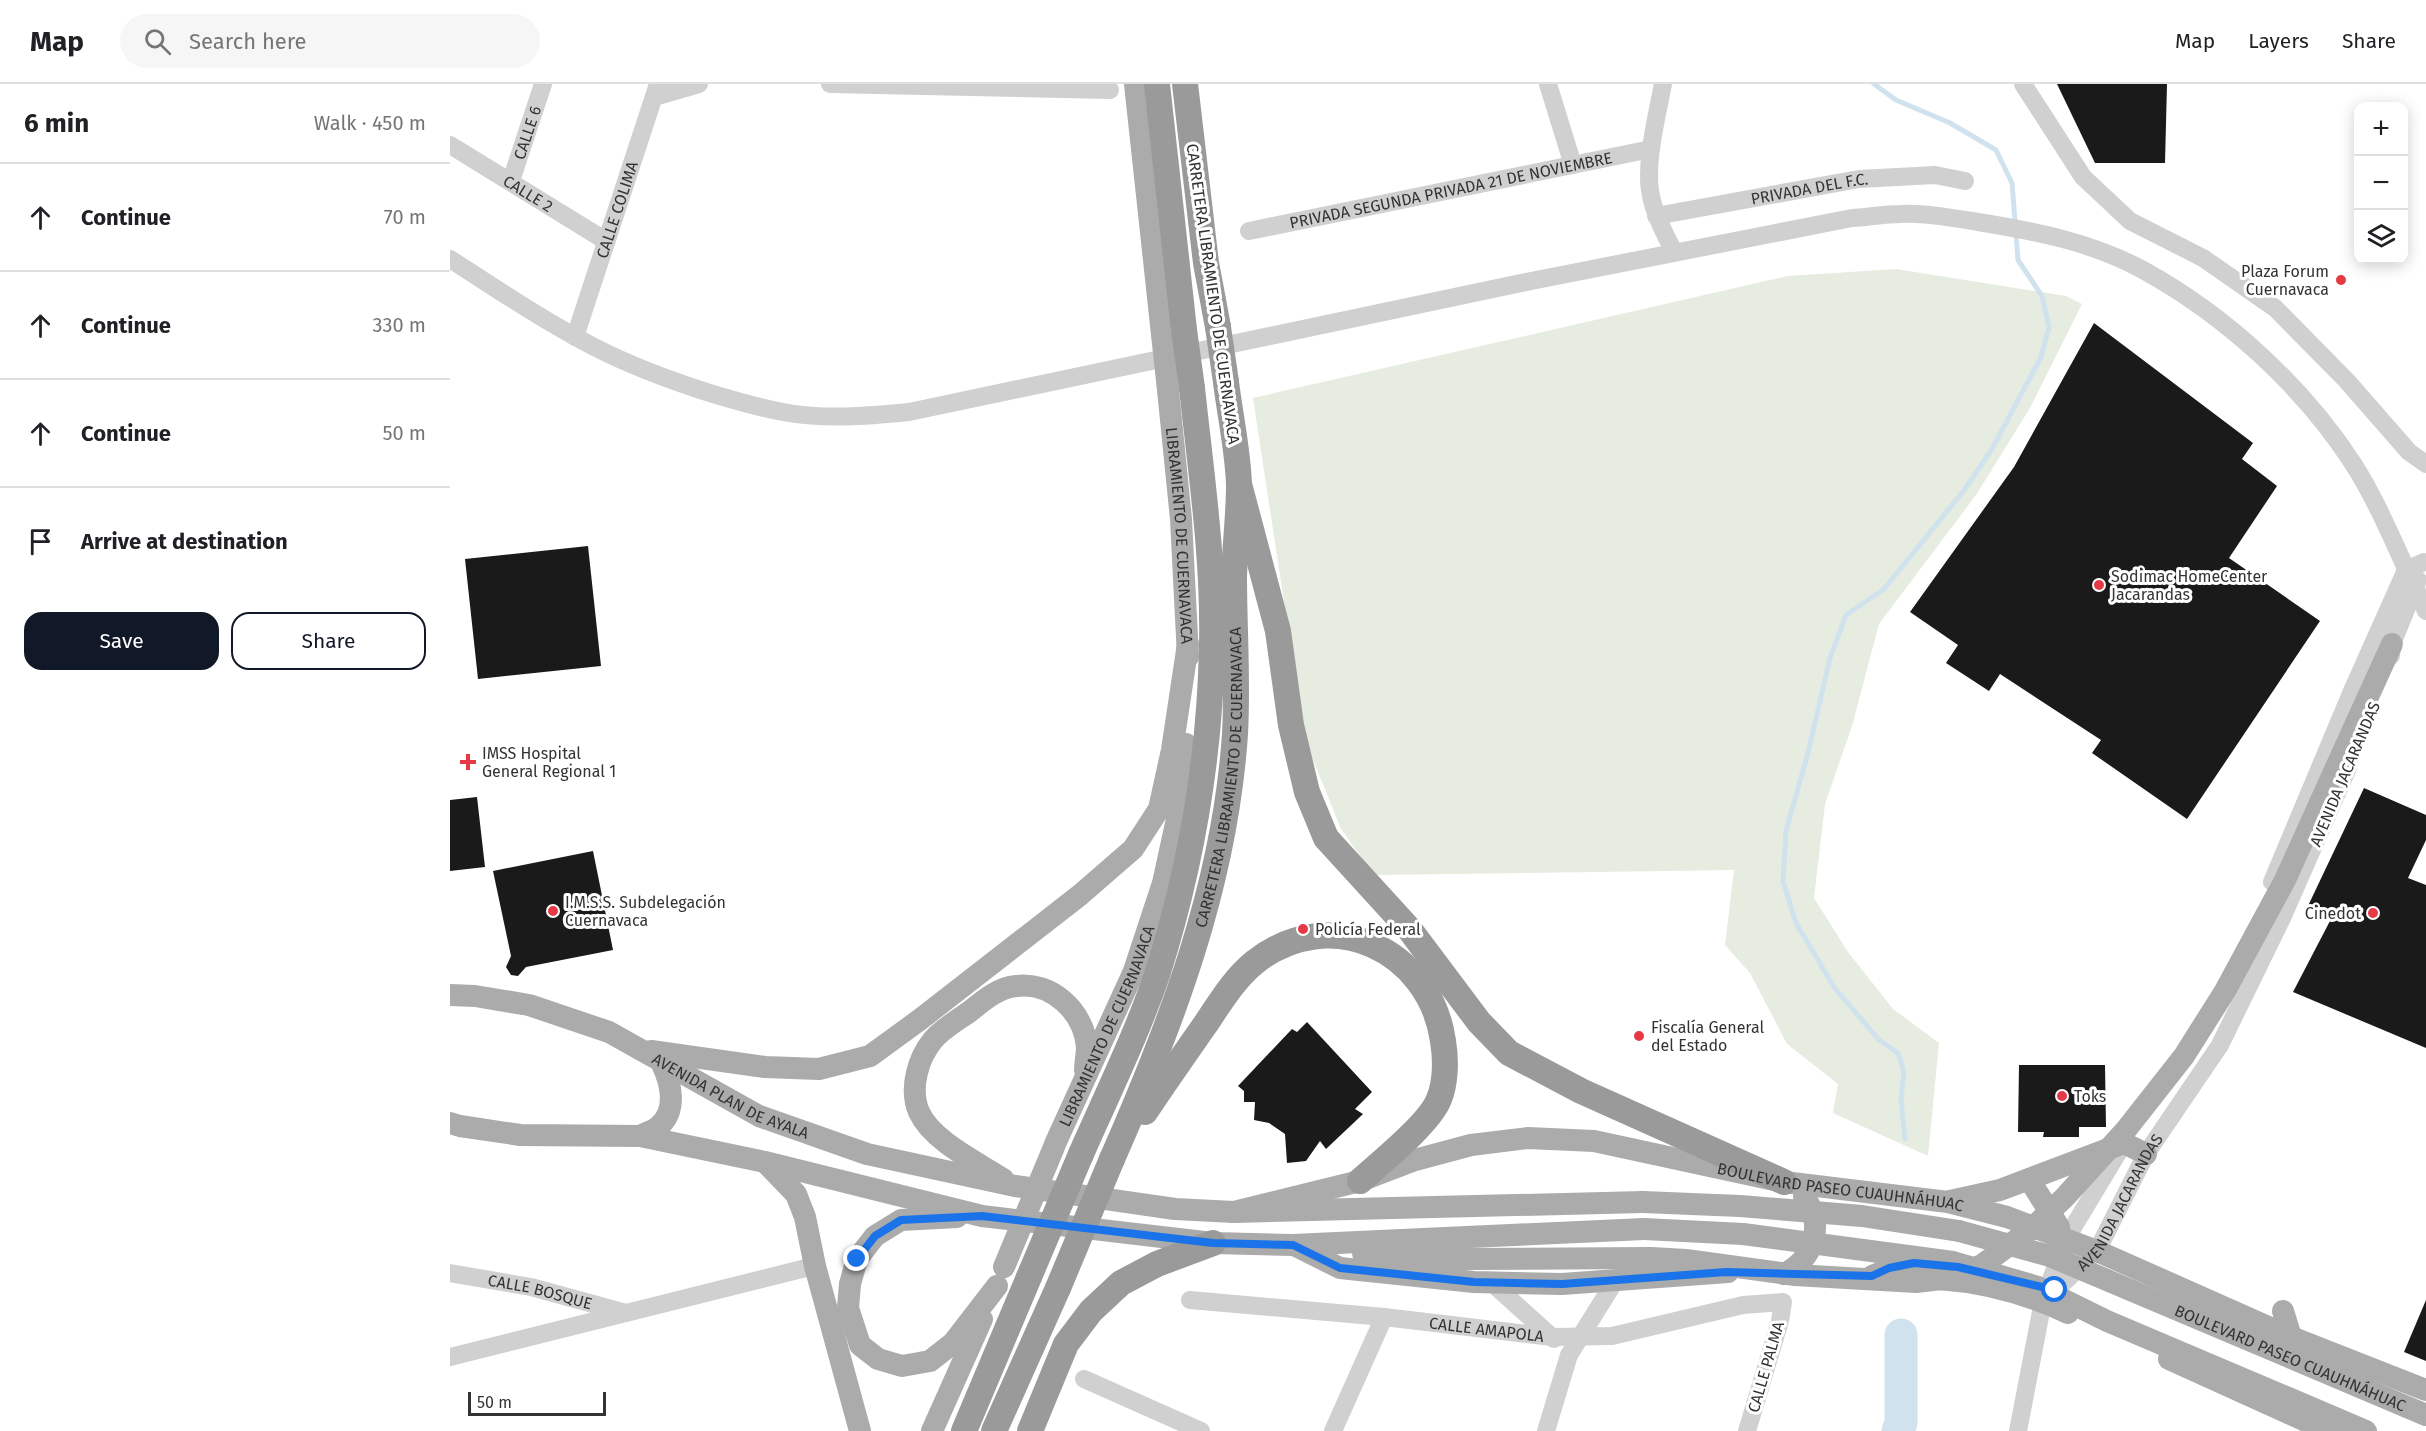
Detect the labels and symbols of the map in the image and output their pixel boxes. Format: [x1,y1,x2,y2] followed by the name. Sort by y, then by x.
[509,103,545,162] street label: CALLE 6
[1182,142,1244,446] street label: CARRETERA LIBRAMIENTO DE CUERNAVACA
[1288,148,1614,232] street label: PRIVADA SEGUNDA PRIVADA 21 DE NOVIEMBRE
[592,158,642,261] street label: CALLE COLIMA
[1749,169,1869,208] street label: PRIVADA DEL F.C.
[500,171,557,216] street label: CALLE 2
[2241,262,2329,299] place label: Plaza Forum Cuernavaca
[2334,273,2348,287] marker: Plaza Forum Cuernavaca
[1162,426,1197,645] street label: LIBRAMIENTO DE CUERNAVACA
[2111,567,2268,604] place label: Sodimac HomeCenter Jacarandas
[2092,578,2106,592] marker: Sodimac HomeCenter Jacarandas
[1191,626,1246,930] street label: CARRETERA LIBRAMIENTO DE CUERNAVACA
[2306,699,2384,849] street label: AVENIDA JACARANDAS
[482,744,616,781] place label: IMSS Hospital General Regional 1
[459,753,477,771] marker: IMSS Hospital General Regional 1
[565,893,726,930] place label: I.M.S.S. Subdelegación Cuernavaca
[546,904,560,918] marker: I.M.S.S. Subdelegación Cuernavaca
[2305,904,2361,923] place label: Cinedot
[2366,906,2380,920] marker: Cinedot
[1315,920,1421,939] place label: Policía Federal
[1055,922,1158,1130] street label: LIBRAMIENTO DE CUERNAVACA
[1296,922,1310,936] marker: Policía Federal
[1651,1018,1765,1055] place label: Fiscalía General del Estado
[1632,1029,1646,1043] marker: Fiscalía General del Estado
[649,1049,812,1143] street label: AVENIDA PLAN DE AYALA
[2074,1087,2106,1106] place label: Toks
[2055,1089,2069,1103] marker: Toks
[2073,1130,2167,1275] street label: AVENIDA JACARANDAS
[1715,1158,1966,1215] street label: BOULEVARD PASEO CUAUHNÁHUAC
[843,1245,869,1271] route end
[486,1270,594,1313] street label: CALLE BOSQUE
[2041,1276,2067,1302] route start
[2172,1300,2409,1415] street label: BOULEVARD PASEO CUAUHNÁHUAC
[1428,1313,1546,1346] street label: CALLE AMAPOLA
[1744,1319,1788,1415] street label: CALLE PALMA
[468,1389,606,1416] scale bar

